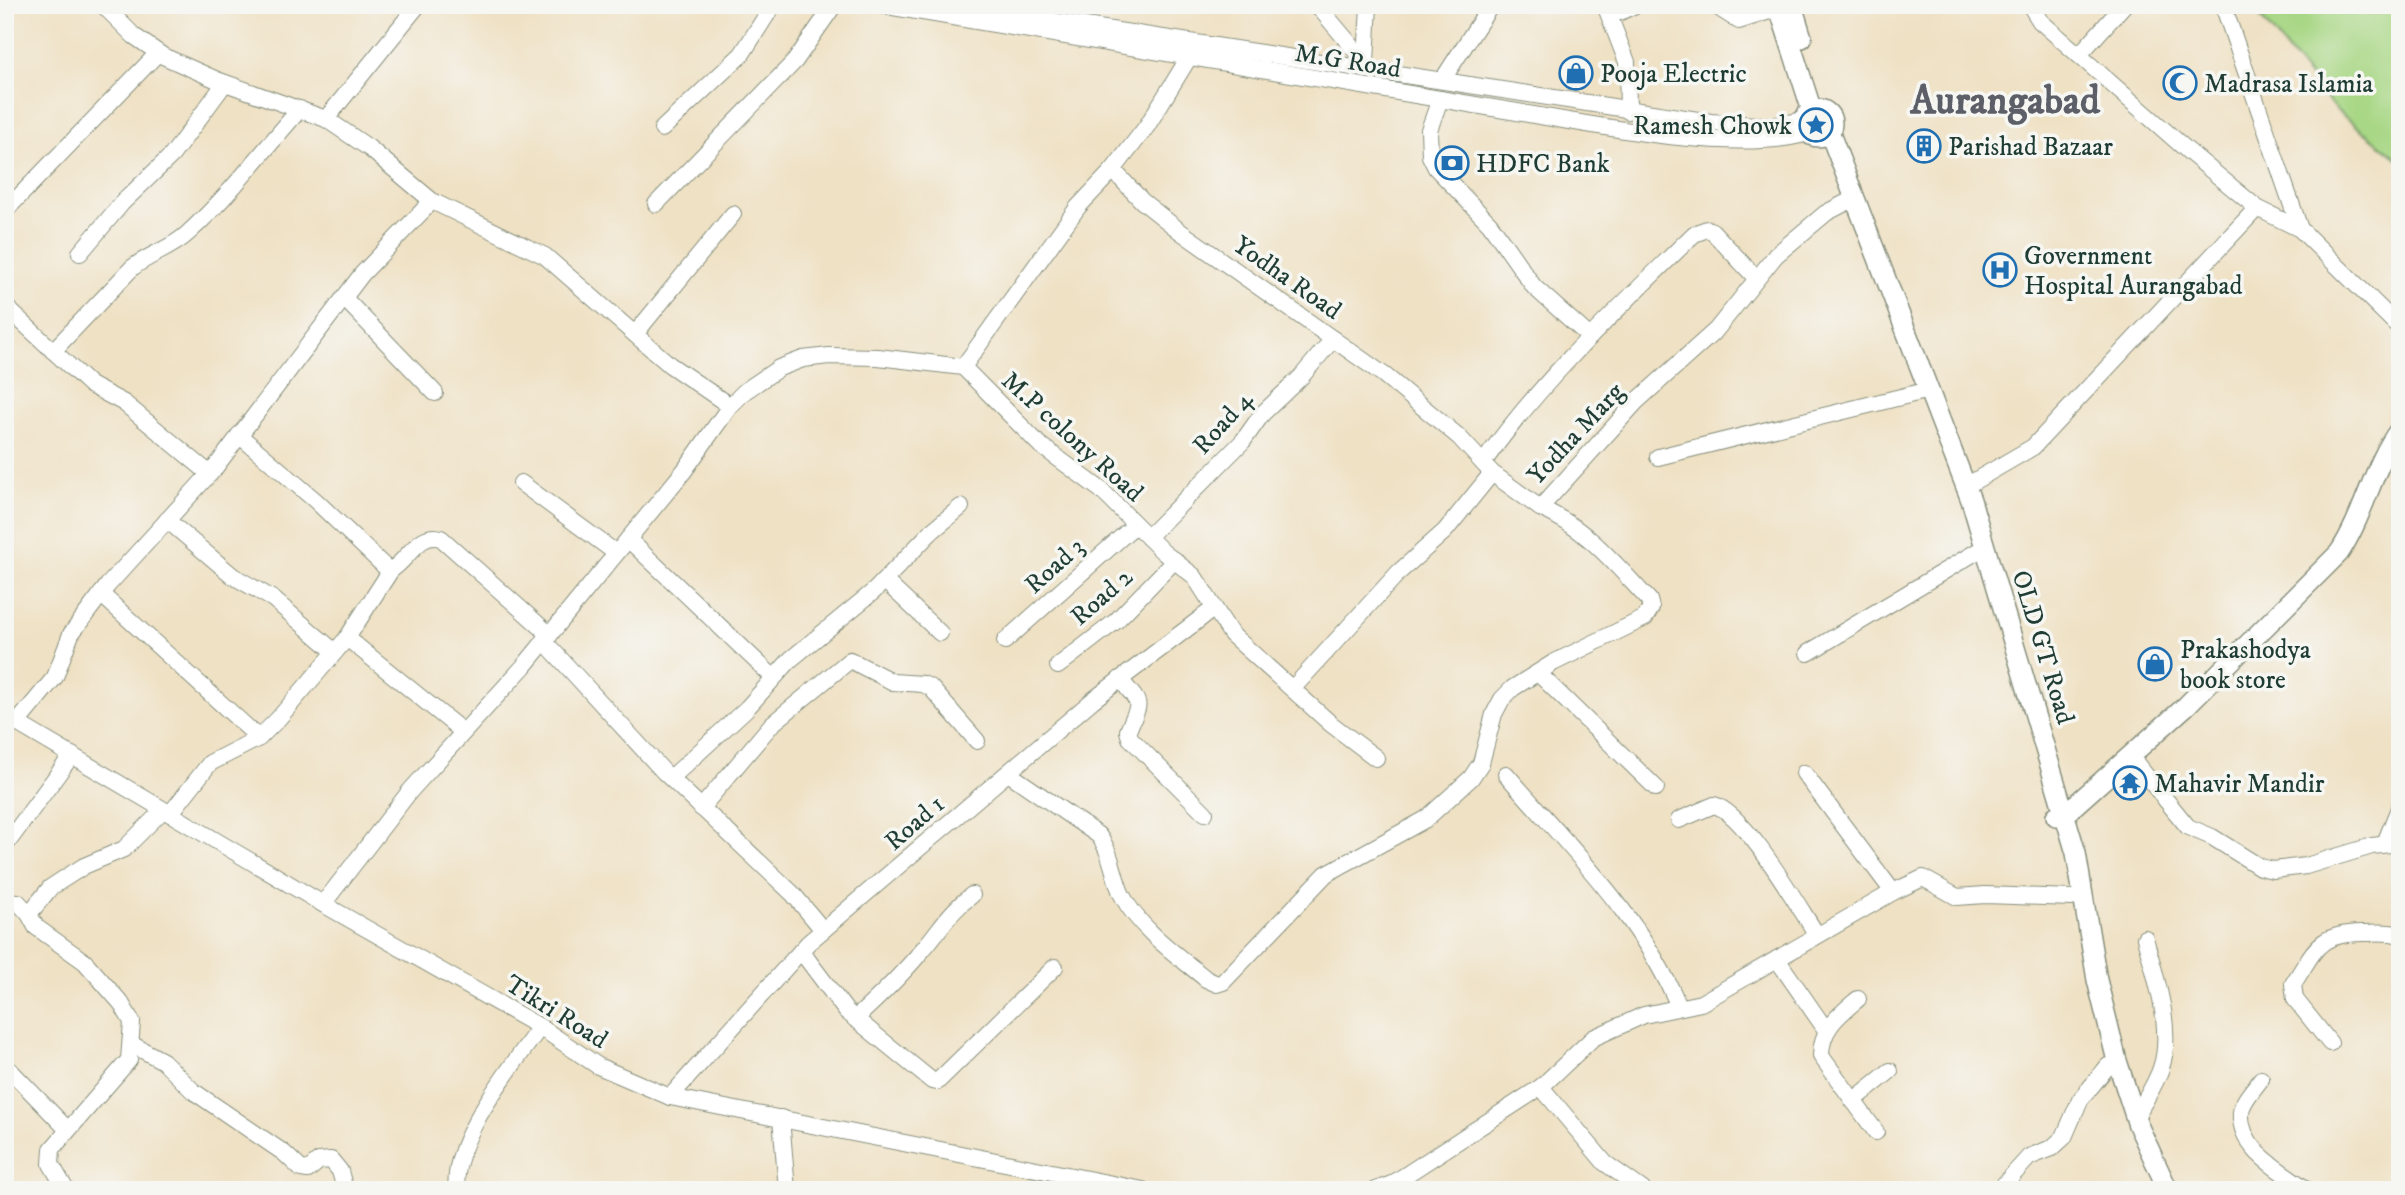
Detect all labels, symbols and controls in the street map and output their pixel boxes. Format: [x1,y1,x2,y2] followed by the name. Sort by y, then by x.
[1292,37,1403,86] street label: M.G Road
[1557,54,1595,92] shop icon: Pooja Electric
[1600,58,1747,91] place label: Pooja Electric
[2161,64,2199,102] mosque icon: Madrasa Islamia
[2204,68,2373,101] place label: Madrasa Islamia
[1909,77,2101,127] district label: Aurangabad
[1797,106,1835,144] place icon: Ramesh Chowk
[1633,110,1792,143] place label: Ramesh Chowk
[1905,127,1943,165] building icon: Parishad Bazaar
[1948,131,2113,164] place label: Parishad Bazaar
[1433,144,1471,182] bank icon: HDFC Bank
[1476,148,1610,181] place label: HDFC Bank
[1227,229,1348,327] street label: Yodha Road
[2024,240,2242,303] place label: Government Hospital Aurangabad
[1981,251,2019,289] hospital icon: Government Hospital Aurangabad
[994,365,1150,510] street label: M.P colony Road
[1520,376,1632,492] street label: Yodha Marg
[1186,384,1261,462] street label: Road 4
[1018,531,1092,602] street label: Road 3
[1064,561,1140,633] street label: Road 2
[2004,567,2082,728] street label: OLD GT Road
[2180,634,2311,697] place label: Prakashodya book store
[2136,645,2174,683] shop icon: Prakashodya book store
[2111,764,2149,802] temple icon: Mahavir Mandir
[2154,768,2325,801] place label: Mahavir Mandir
[878,788,952,858] street label: Road 1
[499,968,614,1057] street label: Tikri Road

